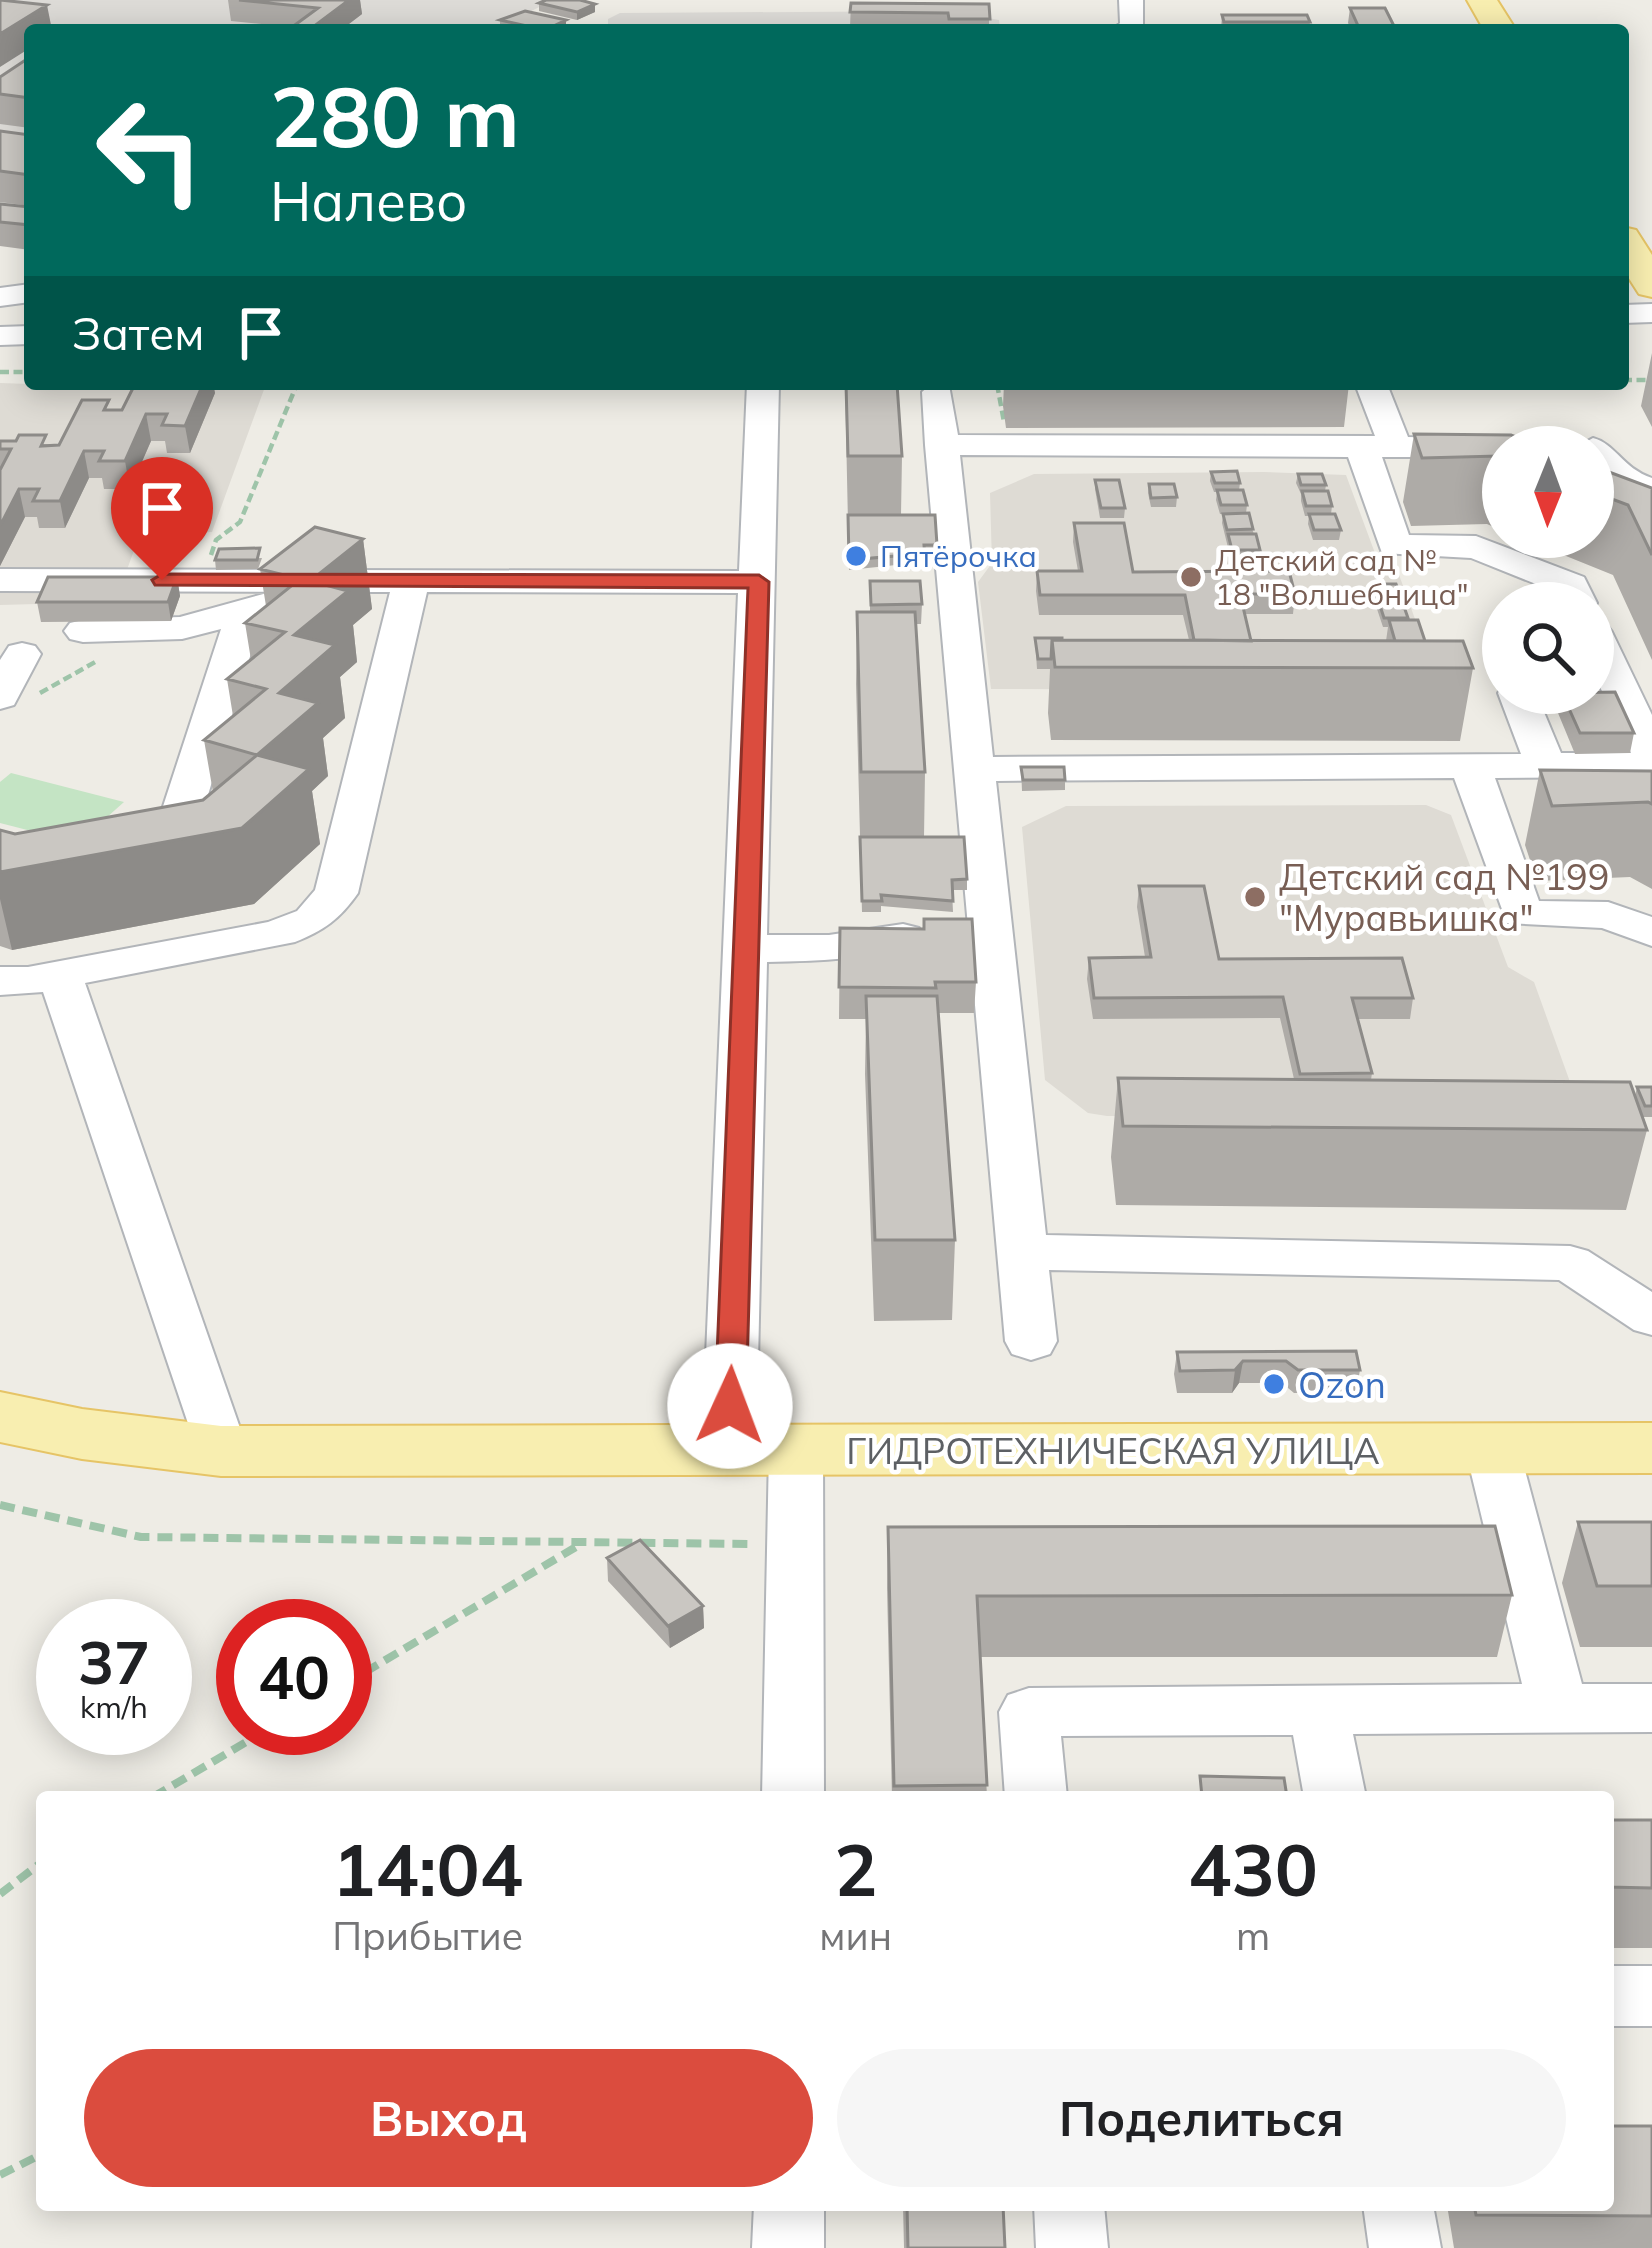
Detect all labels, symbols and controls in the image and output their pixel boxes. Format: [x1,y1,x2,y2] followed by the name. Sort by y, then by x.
[270,63,520,168] text: 280 m
[72,72,228,228] icon: left
[270,167,467,235] text: Налево
[228,300,294,366] icon: arrive
[72,305,204,361] text: Затем
[1482,426,1614,558] north arrow
[1482,426,1614,714] map controls
[111,457,213,580] pin
[129,475,195,541] icon: arrive
[880,537,1037,575] place label: Пятёрочка
[1215,541,1469,613] place label: Детский сад № 18 "Волшебница"
[843,543,869,569] marker: Пятёрочка
[1178,564,1204,590] marker: Детский сад № 18 "Волшебница"
[1482,582,1614,714] button: search
[1279,854,1609,940] place label: Детский сад №199 "Муравьишка"
[1242,884,1268,910] marker: Детский сад №199 "Муравьишка"
[667,1343,793,1469] position arrow
[1298,1362,1386,1407] place label: Ozon
[1261,1371,1287,1397] marker: Ozon
[846,1428,1380,1473] street label: ГИДРОТЕХНИЧЕСКАЯ УЛИЦА
[216,1599,372,1755] speed limit sign: 40
[78,1624,150,1699] text: 37
[80,1688,148,1726] text: km/h
[332,1824,523,1914] text: 14:04
[834,1824,877,1914] text: 2
[1188,1824,1318,1914] text: 430
[332,1911,523,1960] text: Прибытие
[819,1911,892,1960] text: мин
[1236,1911,1270,1960] text: m
[84,2049,813,2187] button: Выход
[837,2049,1566,2187] button: Поделиться

